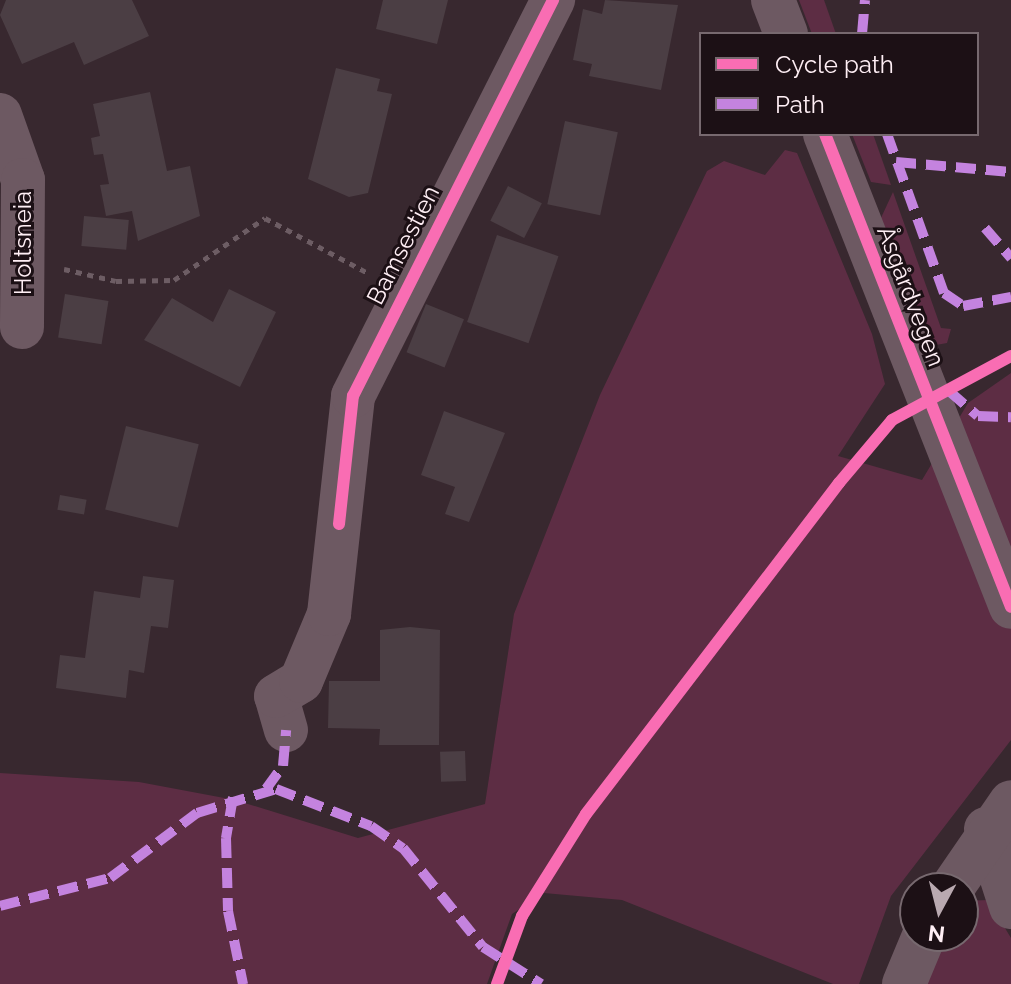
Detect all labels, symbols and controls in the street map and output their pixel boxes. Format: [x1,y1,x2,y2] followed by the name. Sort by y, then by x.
[699,32,979,136] legend
[775,50,894,79] text: Cycle path
[775,90,825,119] text: Path
[361,181,445,309] street label: Bamsestien
[9,191,37,295] street label: Holtsneia
[871,222,951,370] street label: Åsgårdvegen
[899,872,979,952] north arrow
[926,920,946,948] text: N

